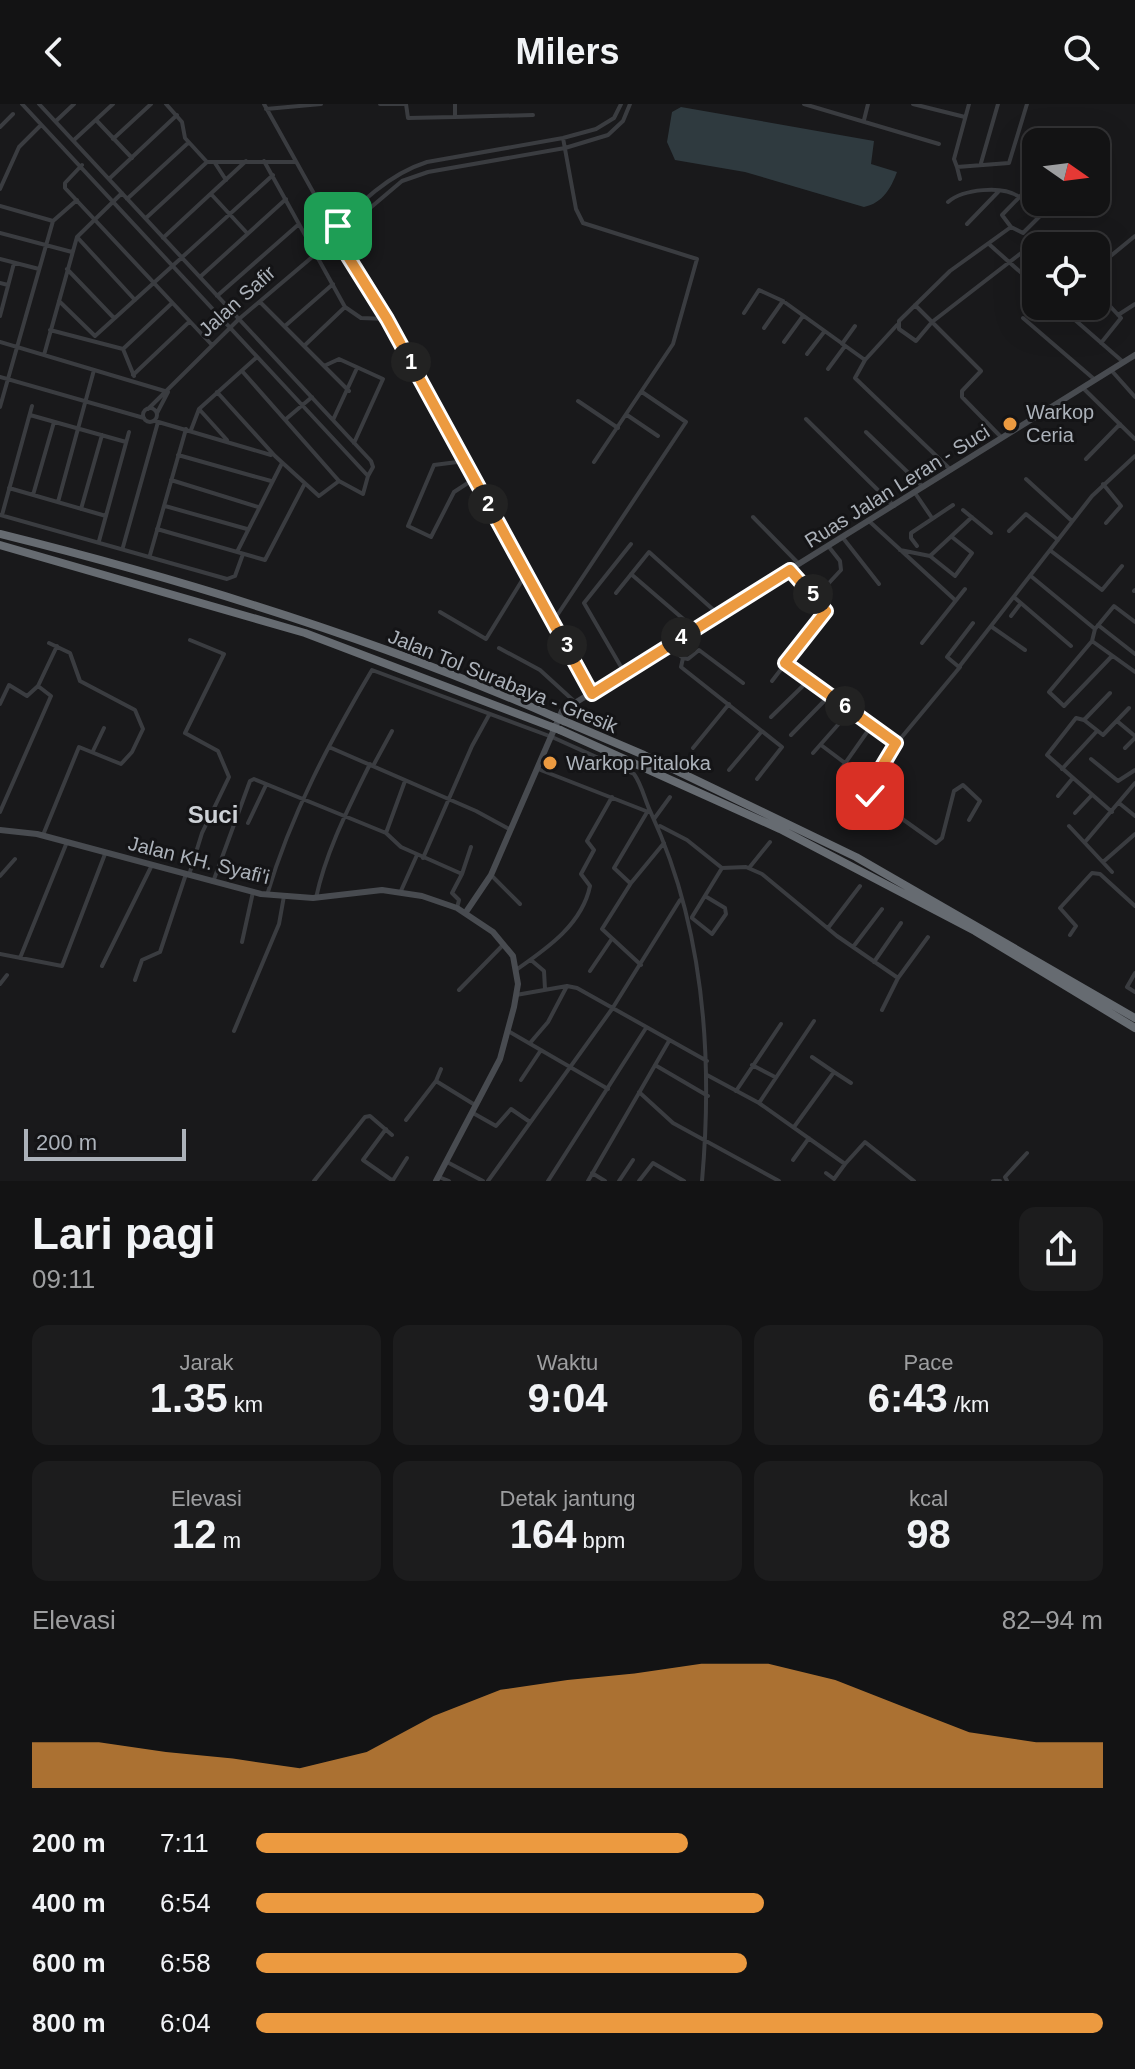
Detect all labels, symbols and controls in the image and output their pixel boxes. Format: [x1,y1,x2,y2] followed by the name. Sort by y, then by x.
[32,30,76,74] icon: back
[1059,30,1103,74] icon: search
[515,31,620,72] text: Milers
[1022,128,1110,216] north arrow
[1022,128,1110,320] map controls
[304,192,372,260] pin
[316,204,360,248] icon: arrive
[1022,232,1110,320] button: locate
[195,261,280,341] street label: Jalan Safir
[391,342,431,382] pin: 1
[405,349,417,374] text: 1
[1026,401,1094,446] place label: Warkop Ceria
[1001,415,1019,433] marker: Warkop Ceria
[801,420,993,552] street label: Ruas Jalan Leran - Suci
[468,484,508,524] pin: 2
[482,491,494,516] text: 2
[793,574,833,614] pin: 5
[807,581,819,606] text: 5
[661,617,701,657] pin: 4
[675,624,687,649] text: 4
[385,625,622,738] street label: Jalan Tol Surabaya - Gresik
[547,625,587,665] pin: 3
[561,632,573,657] text: 3
[825,686,865,726] pin: 6
[839,693,851,718] text: 6
[566,752,712,774] place label: Warkop Pitaloka
[541,754,559,772] marker: Warkop Pitaloka
[836,762,904,830] pin
[848,774,892,818] icon: check
[188,801,238,828] district label: Suci
[126,832,272,888] street label: Jalan KH. Syafi'i
[24,1125,186,1161] scale bar
[36,1130,97,1155] text: 200 m
[1019,1207,1103,1291] button: share
[32,1209,215,1258] text: Lari pagi
[32,1264,95,1294] text: 09:11
[180,1350,233,1375] text: Jarak
[537,1350,598,1375] text: Waktu
[903,1350,954,1375] text: Pace
[150,1376,228,1420] text: 1.35
[527,1376,608,1420] text: 9:04
[868,1376,948,1420] text: 6:43
[228,1392,263,1417] text: km
[948,1392,989,1417] text: /km
[171,1486,242,1511] text: Elevasi
[500,1486,635,1511] text: Detak jantung
[909,1486,948,1511] text: kcal
[172,1512,217,1556] text: 12
[510,1512,576,1556] text: 164
[906,1512,951,1556] text: 98
[217,1528,241,1553] text: m
[576,1528,625,1553] text: bpm
[32,1605,116,1635] text: Elevasi
[1002,1605,1103,1635] text: 82–94 m
[32,1828,106,1858] text: 200 m
[160,1828,209,1858] text: 7:11
[32,1888,106,1918] text: 400 m
[160,1888,211,1918] text: 6:54
[32,1948,106,1978] text: 600 m
[160,1948,211,1978] text: 6:58
[32,2008,106,2038] text: 800 m
[160,2008,211,2038] text: 6:04

